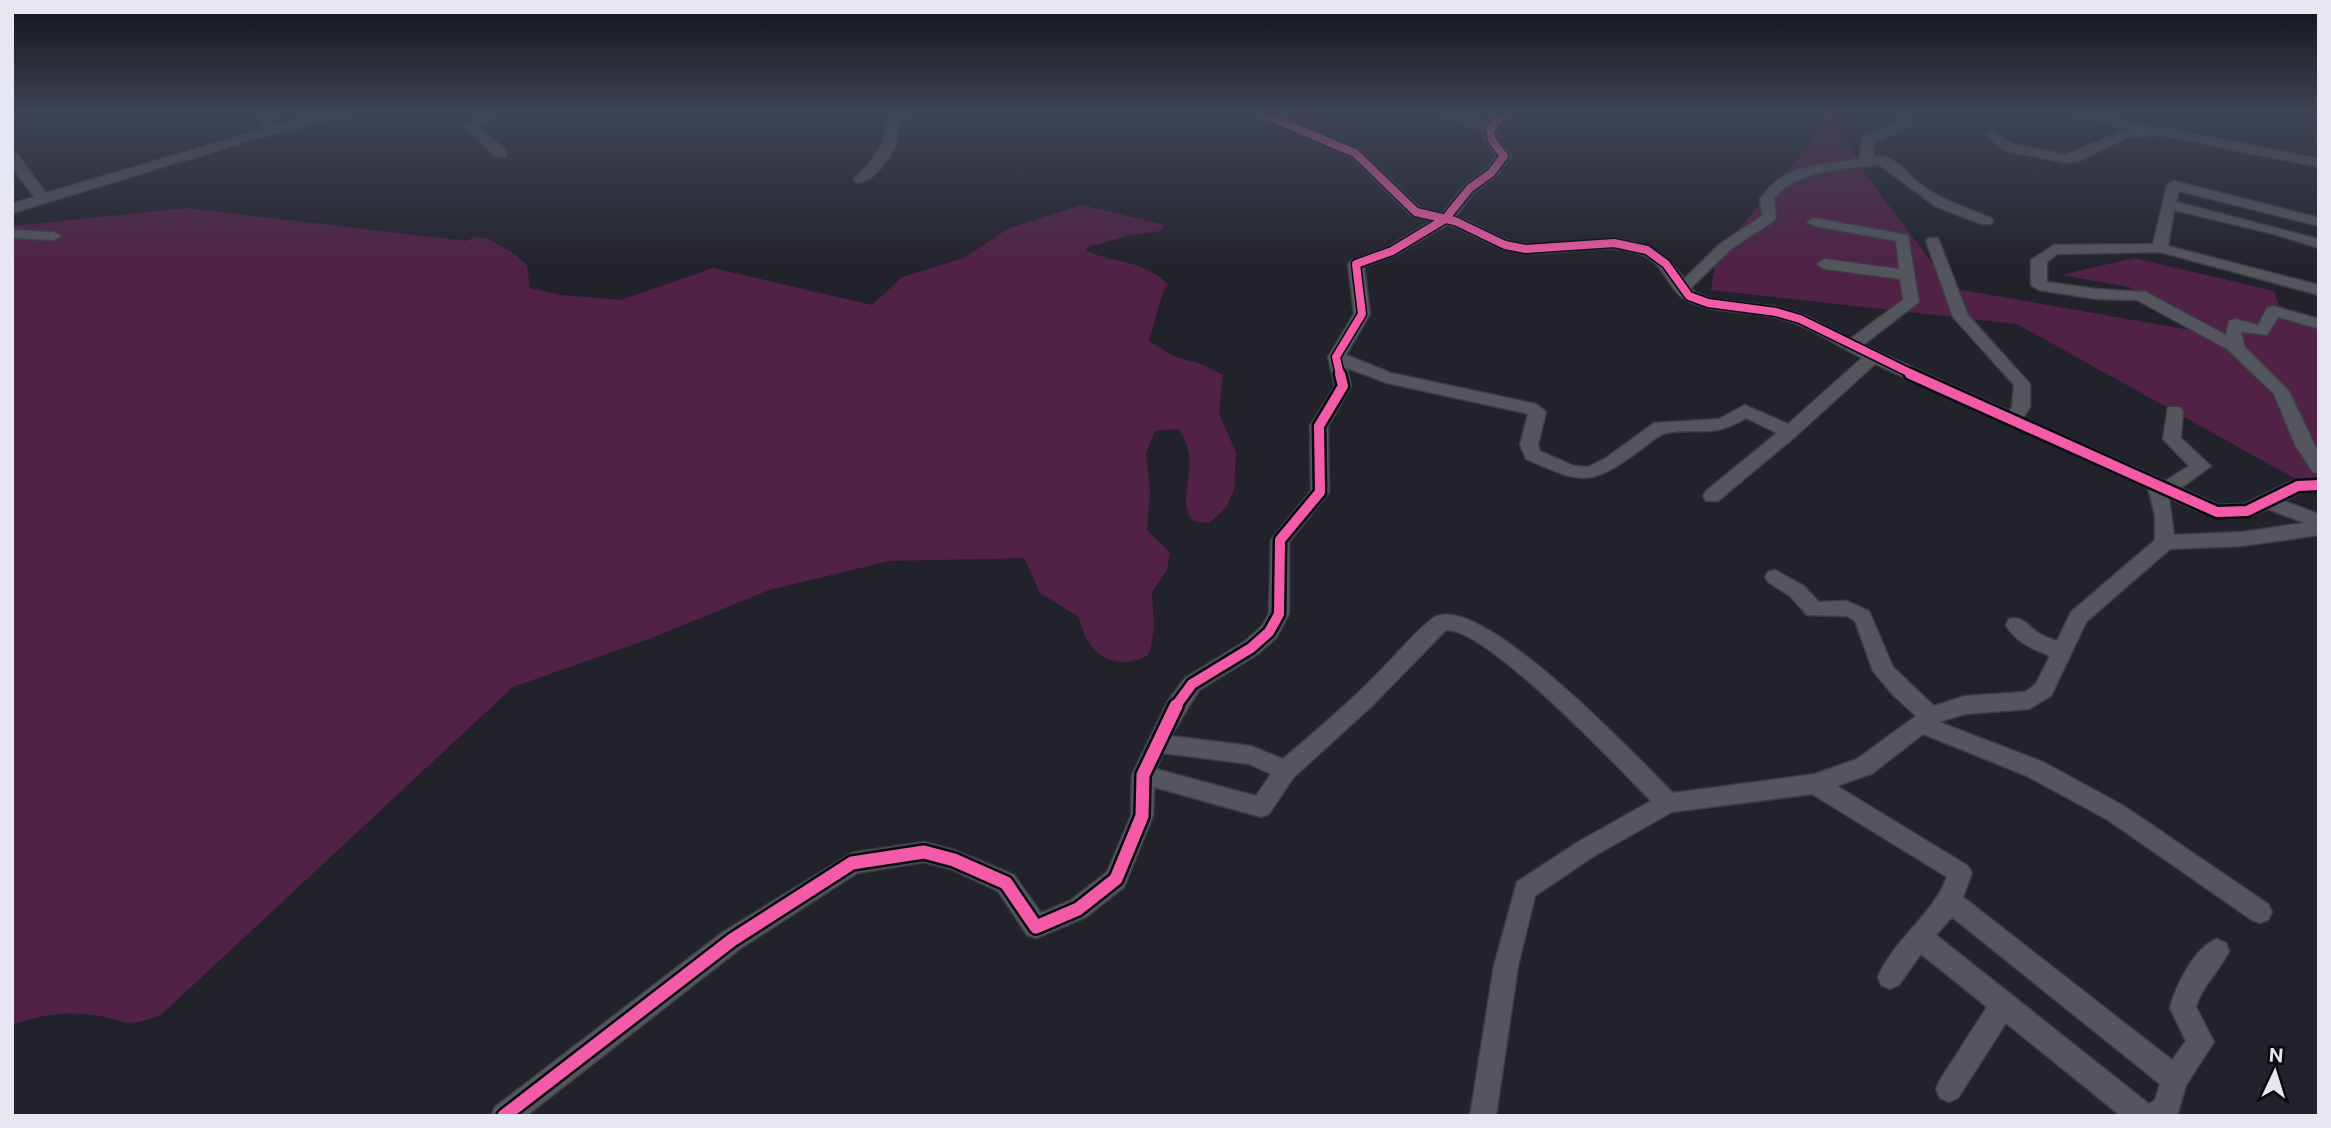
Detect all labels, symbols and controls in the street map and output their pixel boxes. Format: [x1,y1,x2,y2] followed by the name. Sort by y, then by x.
[2240,1037,2310,1107] north arrow
[2268,1044,2284,1067] text: N

